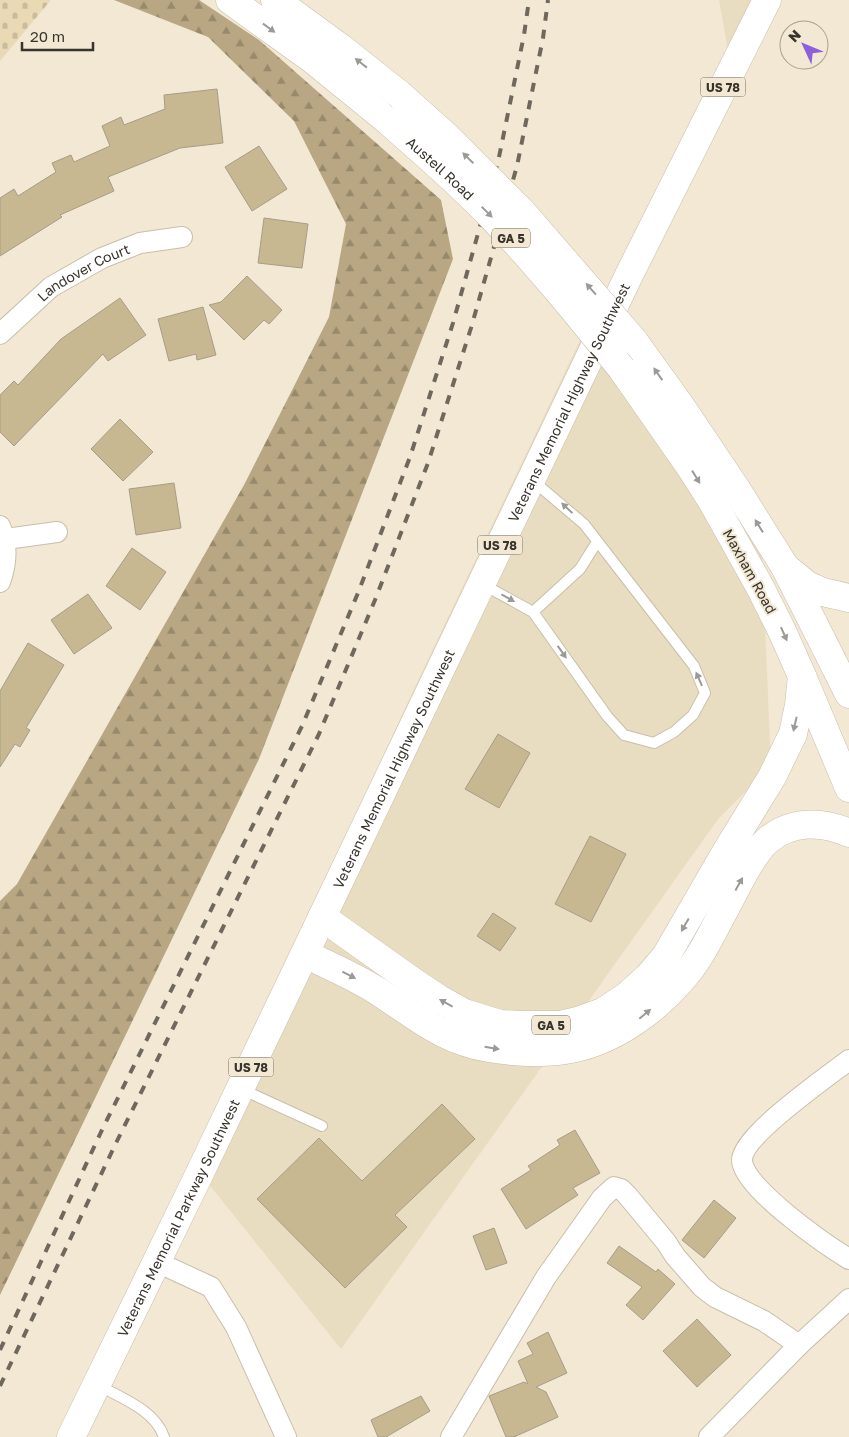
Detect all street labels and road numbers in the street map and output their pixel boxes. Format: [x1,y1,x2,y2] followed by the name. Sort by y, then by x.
[700,77,746,96] road number: US 78
[403,133,478,203] street label: Austell Road
[492,228,530,248] road number: GA 5
[33,239,132,304] street label: Landover Court
[504,280,633,525] street label: Veterans Memorial Highway Southwest
[720,526,780,616] street label: Maxham Road
[478,536,522,554] road number: US 78
[329,646,458,891] street label: Veterans Memorial Highway Southwest
[532,1016,570,1034] road number: GA 5
[228,1058,274,1076] road number: US 78
[113,1096,243,1339] street label: Veterans Memorial Parkway Southwest

